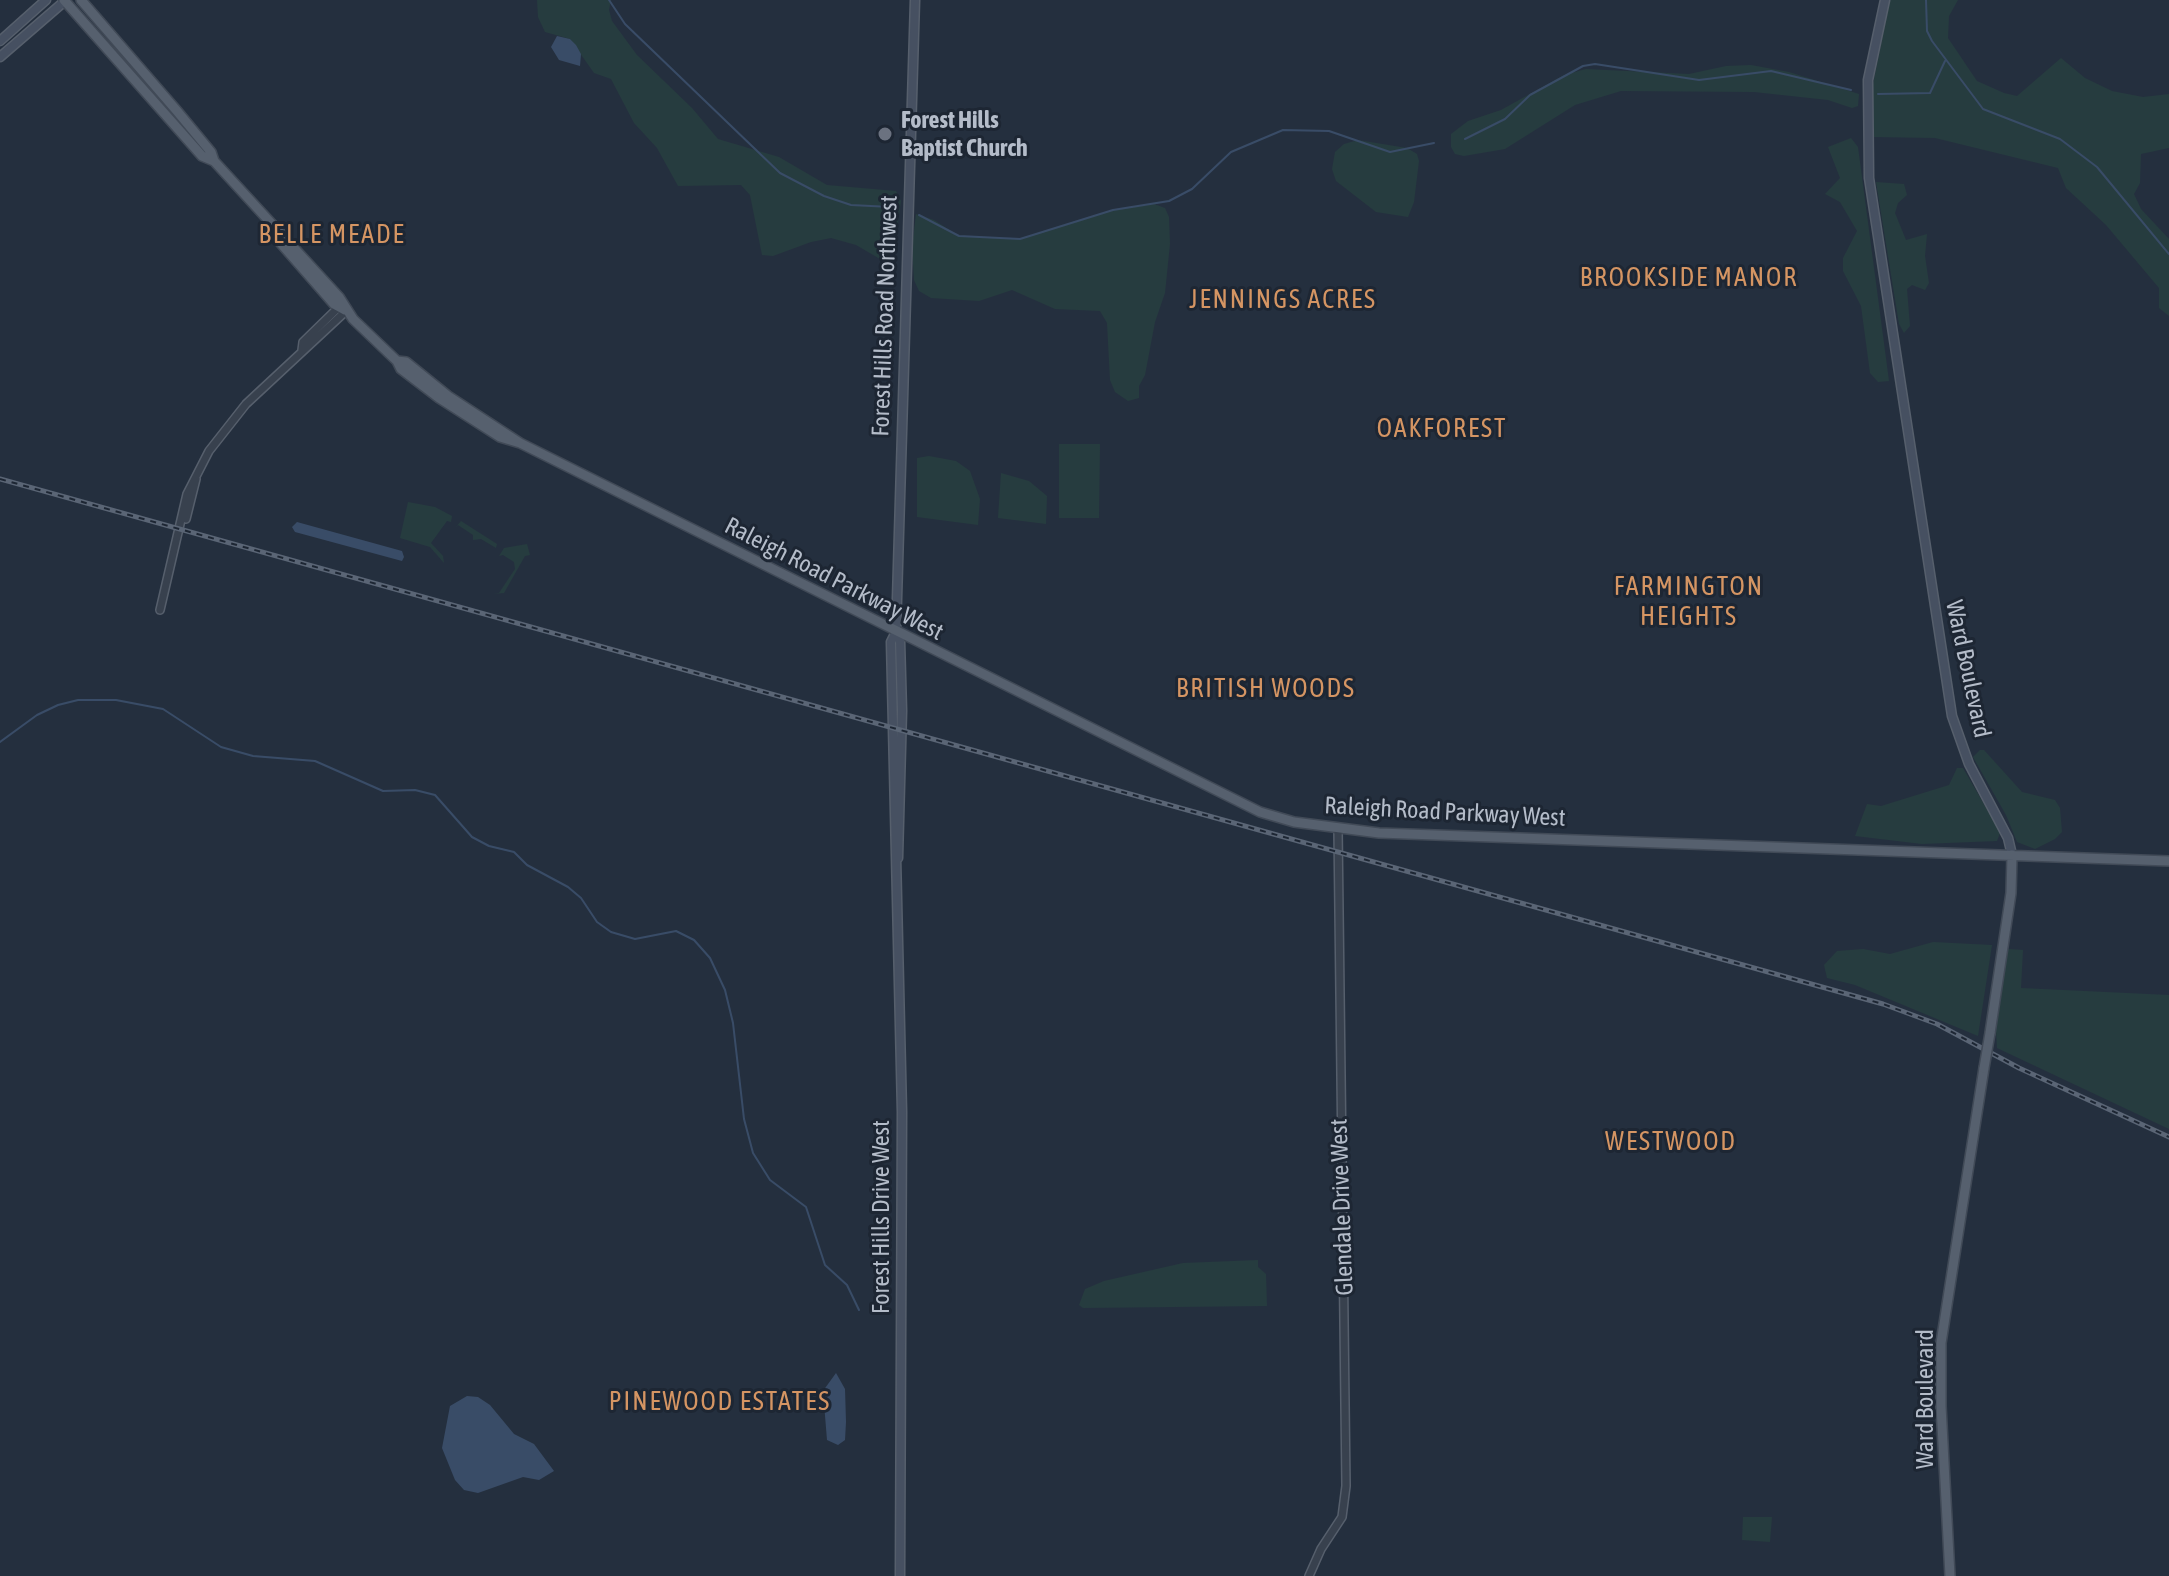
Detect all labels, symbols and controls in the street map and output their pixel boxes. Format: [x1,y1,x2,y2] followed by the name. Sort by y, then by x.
[901,106,1028,162] place label: Forest Hills Baptist Church
[876,125,894,143] marker: Forest Hills Baptist Church
[866,195,904,437] street label: Forest Hills Road Northwest
[258,219,406,251] district label: BELLE MEADE
[1580,262,1798,294] district label: BROOKSIDE MANOR
[1189,284,1377,316] district label: JENNINGS ACRES
[1377,413,1507,445] district label: OAKFOREST
[720,511,948,647] street label: Raleigh Road Parkway West
[1614,571,1764,632] district label: FARMINGTON HEIGHTS
[1939,598,1997,740] street label: Ward Boulevard
[1176,673,1356,705] district label: BRITISH WOODS
[1324,791,1566,833] street label: Raleigh Road Parkway West
[1325,1118,1359,1296] street label: Glendale Drive West
[867,1120,895,1314] street label: Forest Hills Drive West
[1605,1126,1737,1158] district label: WESTWOOD
[1911,1329,1939,1469] street label: Ward Boulevard
[609,1386,831,1418] district label: PINEWOOD ESTATES

